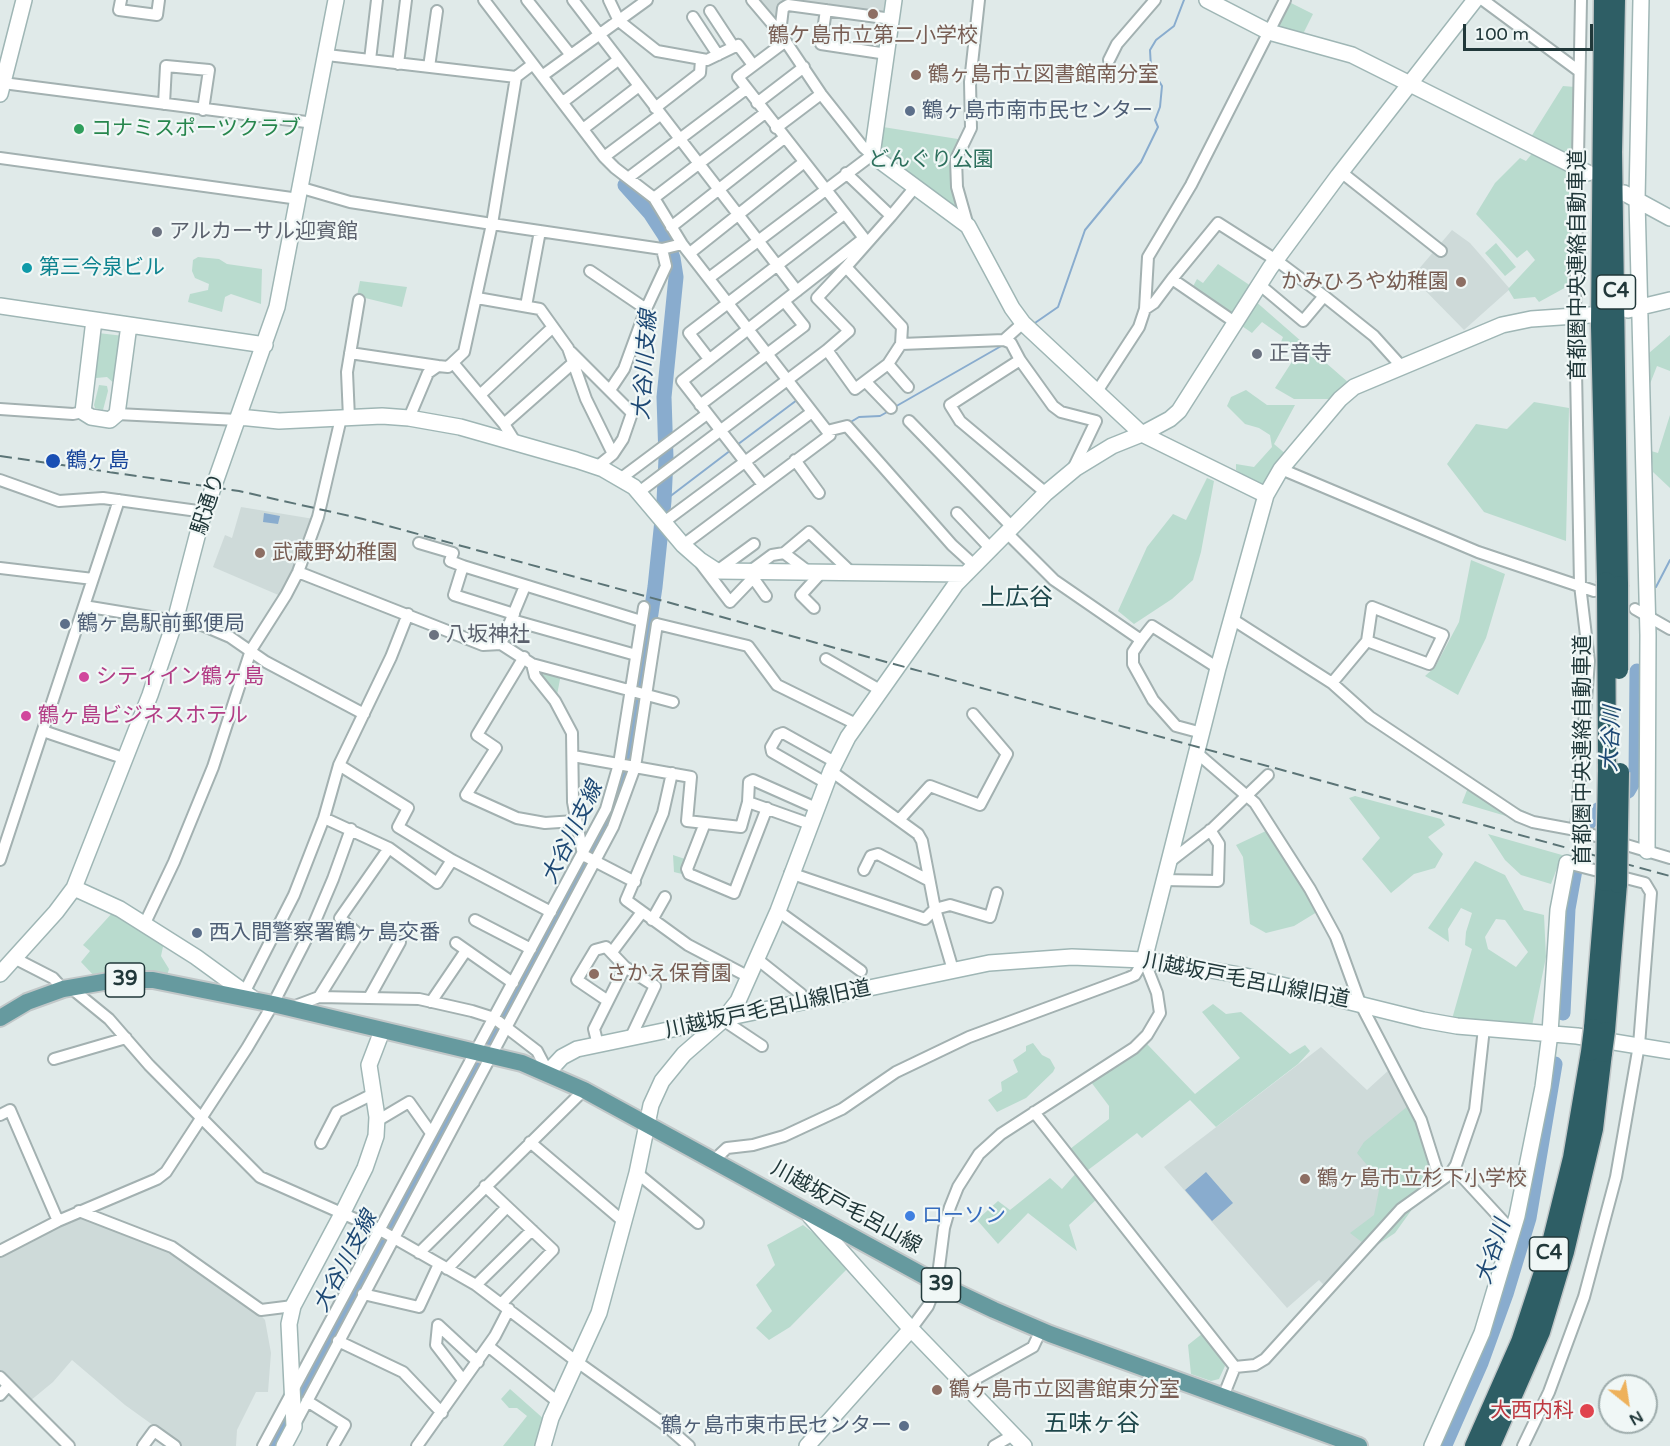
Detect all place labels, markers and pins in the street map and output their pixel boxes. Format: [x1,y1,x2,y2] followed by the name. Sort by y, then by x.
[866,7,880,21] marker: 鶴ケ島市立第二小学校
[768,23,978,49] place label: 鶴ケ島市立第二小学校
[928,62,1159,88] place label: 鶴ヶ島市立図書館南分室
[909,68,923,82] marker: 鶴ヶ島市立図書館南分室
[922,98,1153,124] place label: 鶴ヶ島市南市民センター
[903,104,917,118] marker: 鶴ヶ島市南市民センター
[91,116,301,142] place label: コナミスポーツクラブ
[72,122,86,136] marker: コナミスポーツクラブ
[169,219,358,245] place label: アルカーサル迎賓館
[150,225,164,239] marker: アルカーサル迎賓館
[39,255,165,281] place label: 第三今泉ビル
[20,261,34,275] marker: 第三今泉ビル
[1281,269,1449,295] place label: かみひろや幼稚園
[1454,275,1468,289] marker: かみひろや幼稚園
[1269,341,1332,367] place label: 正音寺
[1250,347,1264,361] marker: 正音寺
[66,448,129,474] place label: 鶴ヶ島
[44,452,62,470] marker: 鶴ヶ島
[272,540,398,566] place label: 武蔵野幼稚園
[253,546,267,560] marker: 武蔵野幼稚園
[77,611,245,637] place label: 鶴ヶ島駅前郵便局
[58,617,72,631] marker: 鶴ヶ島駅前郵便局
[446,622,530,648] place label: 八坂神社
[427,628,441,642] marker: 八坂神社
[96,664,264,690] place label: シティイン鶴ヶ島
[77,670,91,684] marker: シティイン鶴ヶ島
[38,703,248,729] place label: 鶴ヶ島ビジネスホテル
[19,709,33,723] marker: 鶴ヶ島ビジネスホテル
[209,920,440,946] place label: 西入間警察署鶴ヶ島交番
[190,926,204,940] marker: 西入間警察署鶴ヶ島交番
[606,961,732,987] place label: さかえ保育園
[587,967,601,981] marker: さかえ保育園
[1317,1166,1527,1192] place label: 鶴ヶ島市立杉下小学校
[1298,1172,1312,1186] marker: 鶴ヶ島市立杉下小学校
[922,1203,1006,1229] place label: ローソン
[903,1209,917,1223] marker: ローソン
[949,1377,1180,1403] place label: 鶴ヶ島市立図書館東分室
[930,1383,944,1397] marker: 鶴ヶ島市立図書館東分室
[1490,1398,1574,1424] place label: 大西内科
[1578,1402,1596,1420] marker: 大西内科
[661,1413,892,1439] place label: 鶴ヶ島市東市民センター
[897,1419,911,1433] marker: 鶴ヶ島市東市民センター

